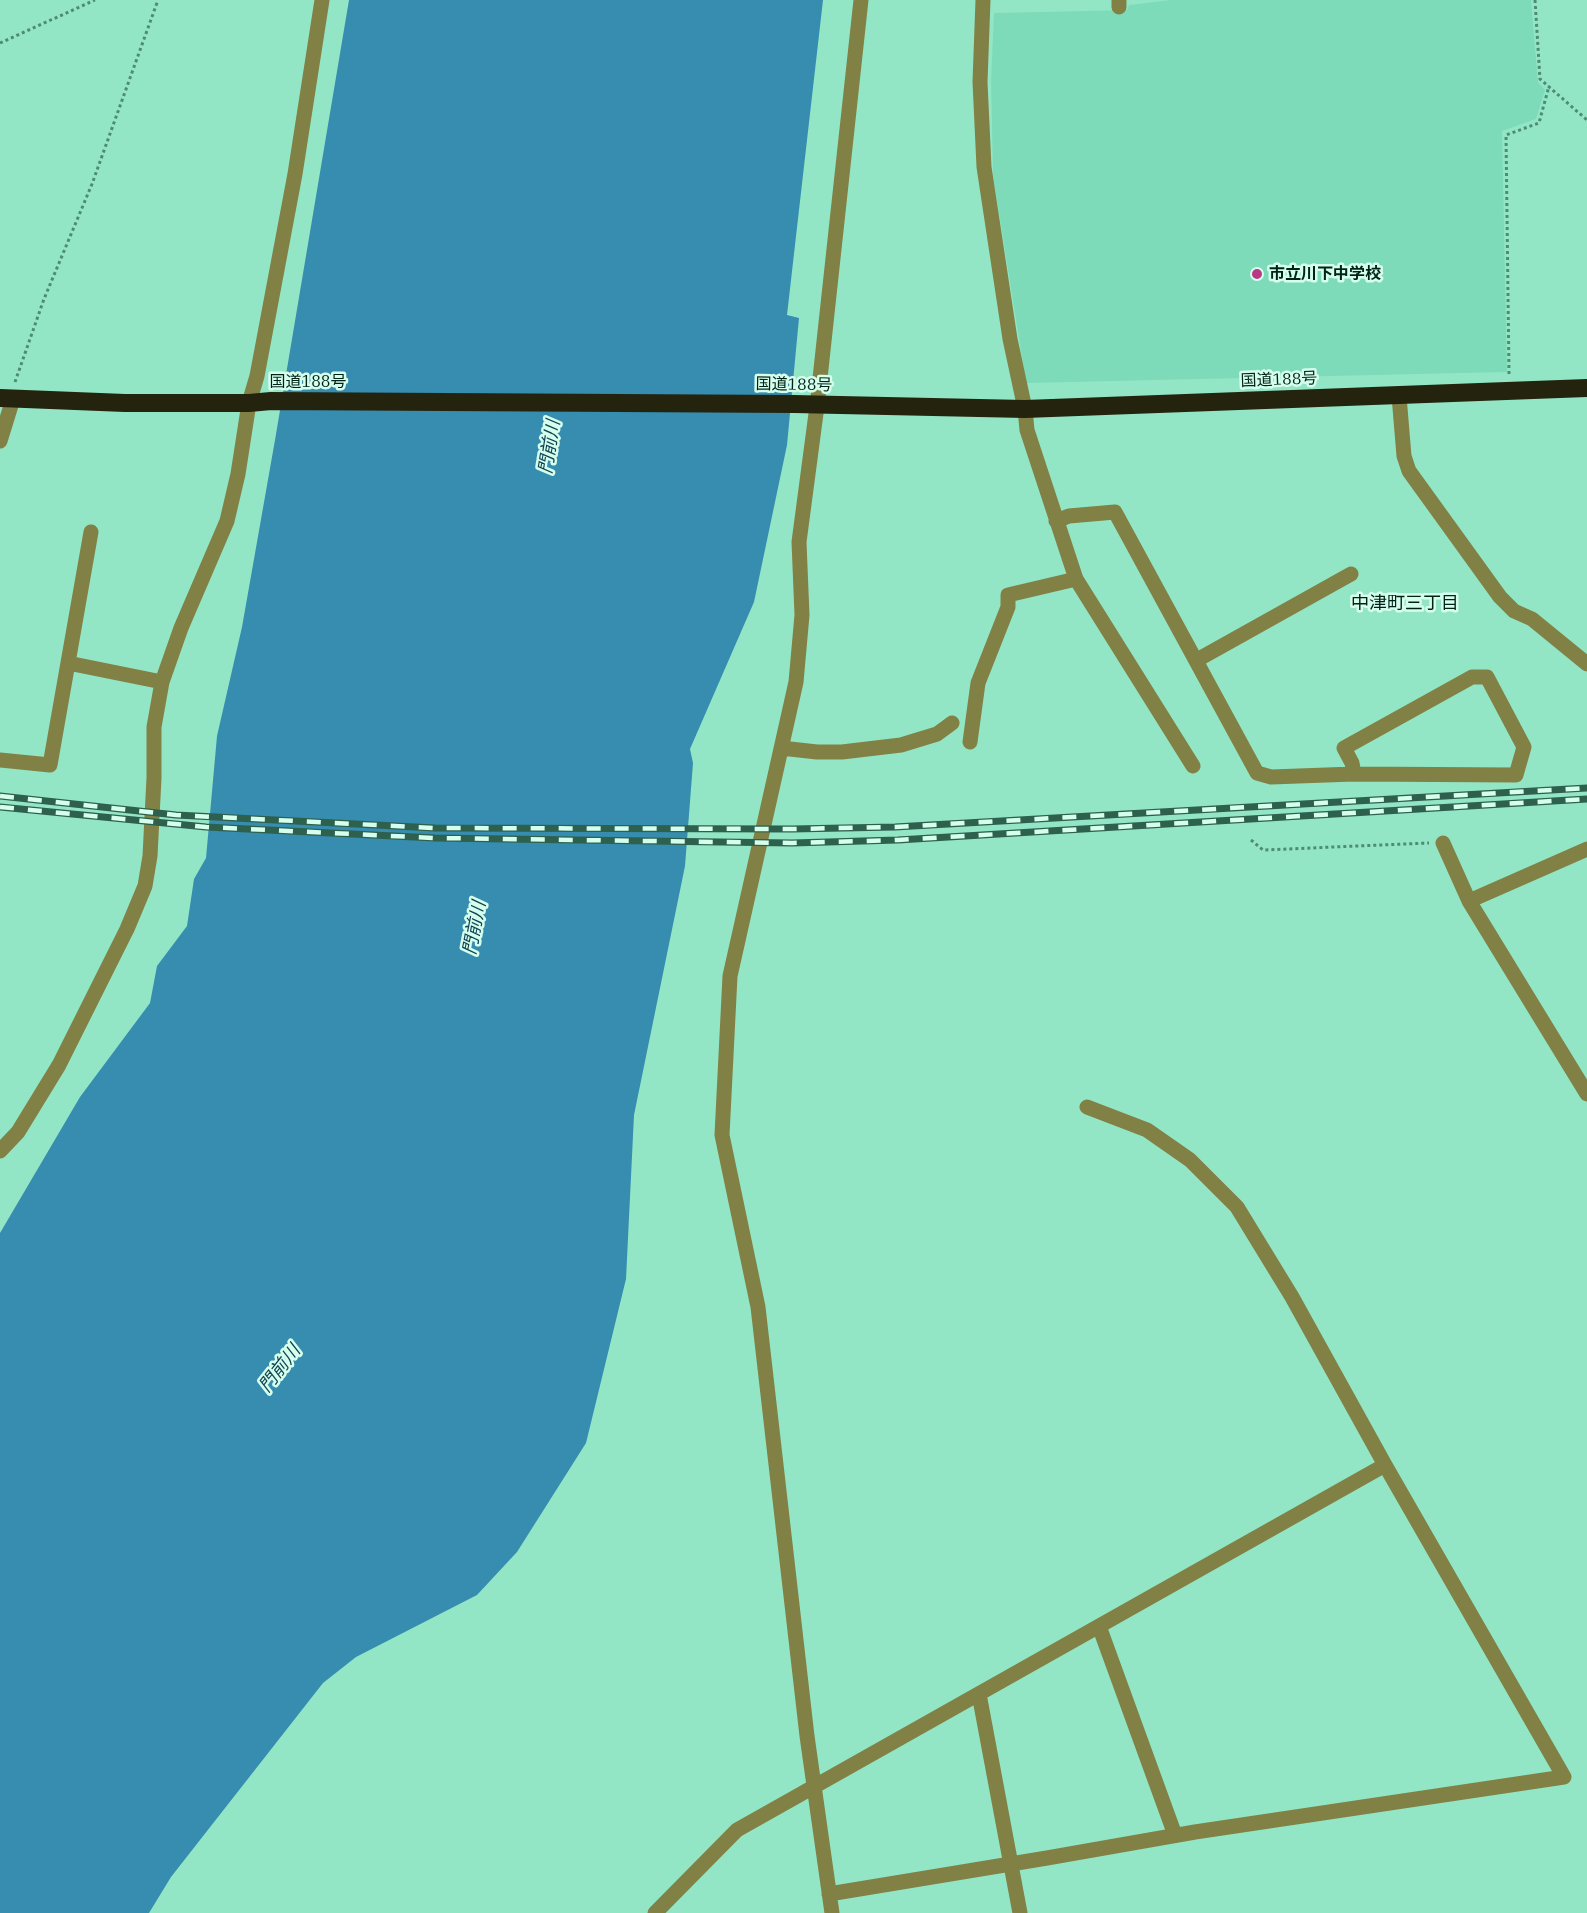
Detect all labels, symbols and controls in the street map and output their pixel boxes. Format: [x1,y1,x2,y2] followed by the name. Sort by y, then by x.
[1269,264,1381,284] place label: 市立川下中学校
[1250,267,1264,281] marker: 市立川下中学校
[1240,369,1318,391] street label: 国道188号
[270,372,346,392] street label: 国道188号
[755,375,833,395] street label: 国道188号
[535,419,565,475] water label: 門前川
[1351,593,1459,615] district label: 中津町三丁目
[459,899,491,957] water label: 門前川
[255,1341,305,1397] water label: 門前川

